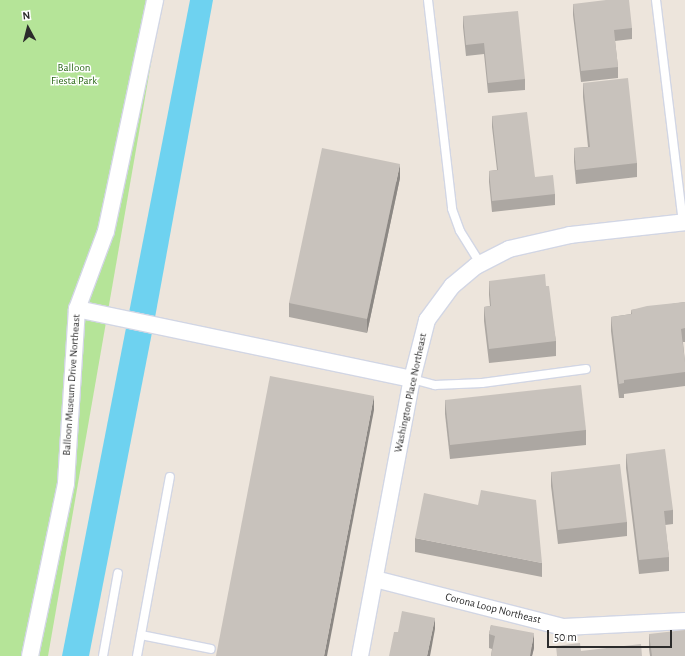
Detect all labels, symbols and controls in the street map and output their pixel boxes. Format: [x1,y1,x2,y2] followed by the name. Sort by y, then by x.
[8,8,48,48] north arrow
[22,10,31,22] text: N
[51,62,97,88] park label: Balloon Fiesta Park
[60,314,84,456] street label: Balloon Museum Drive Northeast
[392,332,430,454] street label: Washington Place Northeast
[444,591,542,627] street label: Corona Loop Northeast
[549,622,674,648] scale bar
[554,631,577,643] text: 50 m

